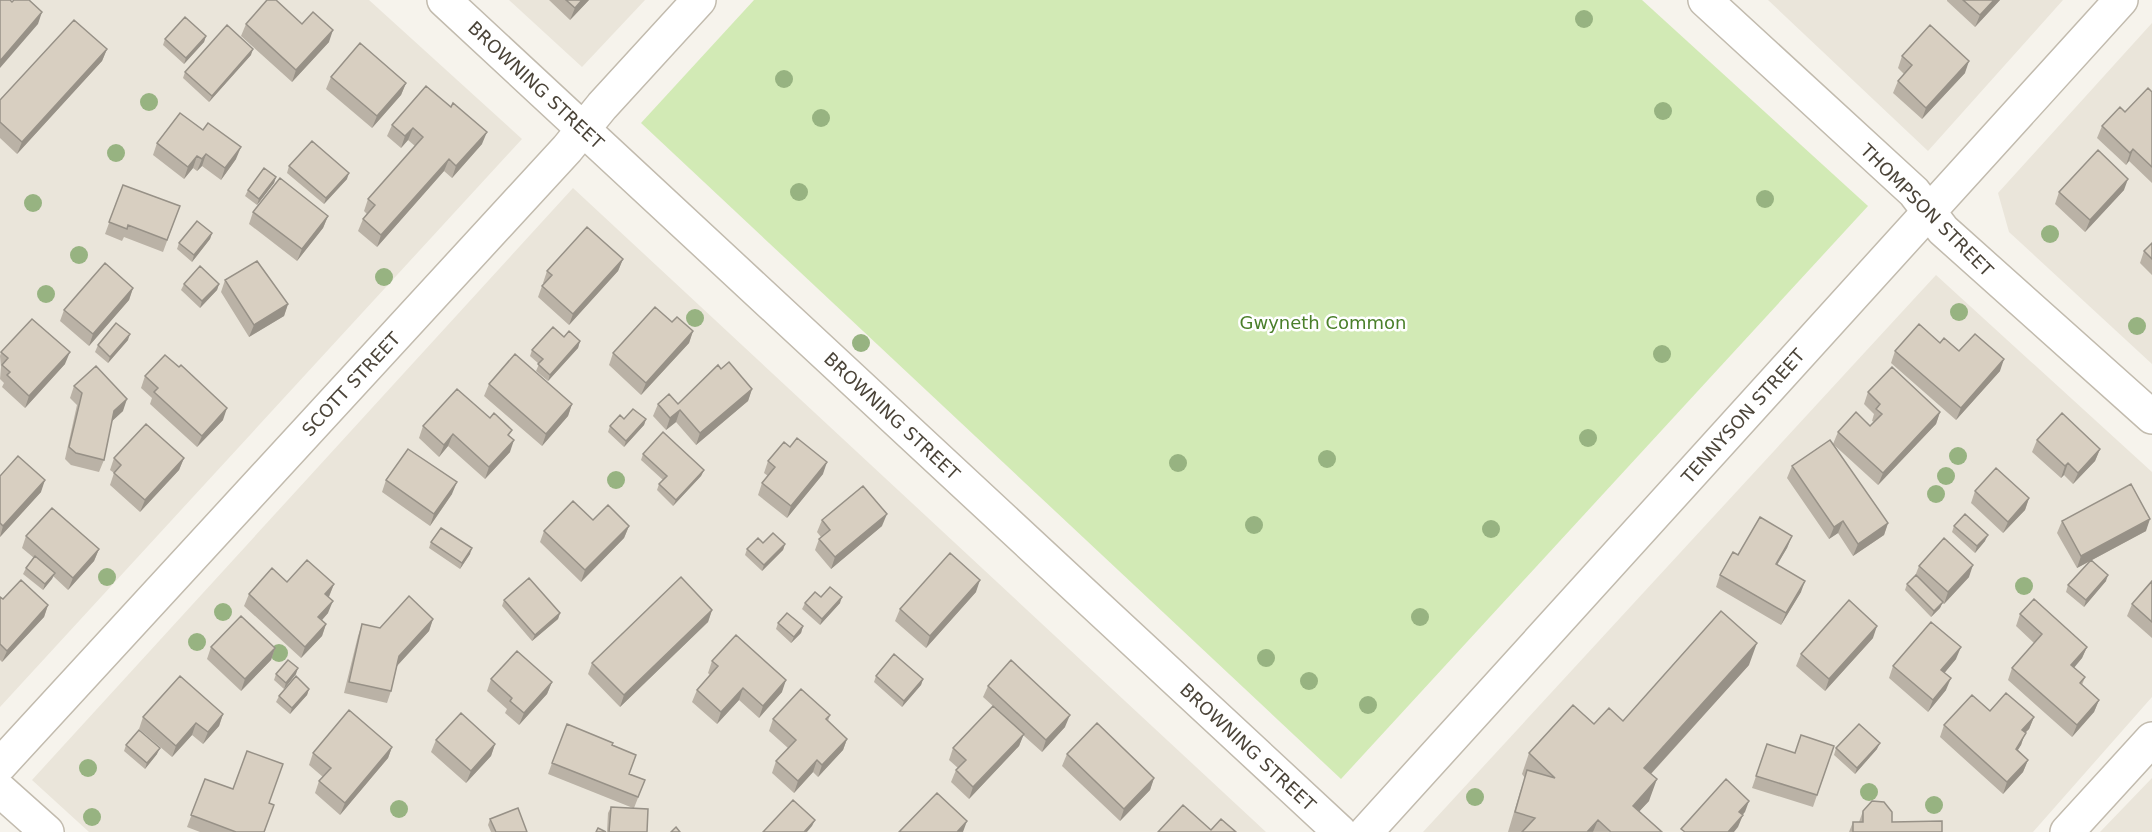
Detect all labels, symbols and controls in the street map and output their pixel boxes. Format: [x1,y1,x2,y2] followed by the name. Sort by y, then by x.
[464,17,609,154] street label: BROWNING STREET
[1856,139,1998,281] street label: THOMPSON STREET
[1239,312,1407,333] park label: Gwyneth Common
[298,327,405,440] street label: SCOTT STREET
[1676,344,1810,488] street label: TENNYSON STREET
[820,348,965,485] street label: BROWNING STREET
[1176,679,1321,816] street label: BROWNING STREET

